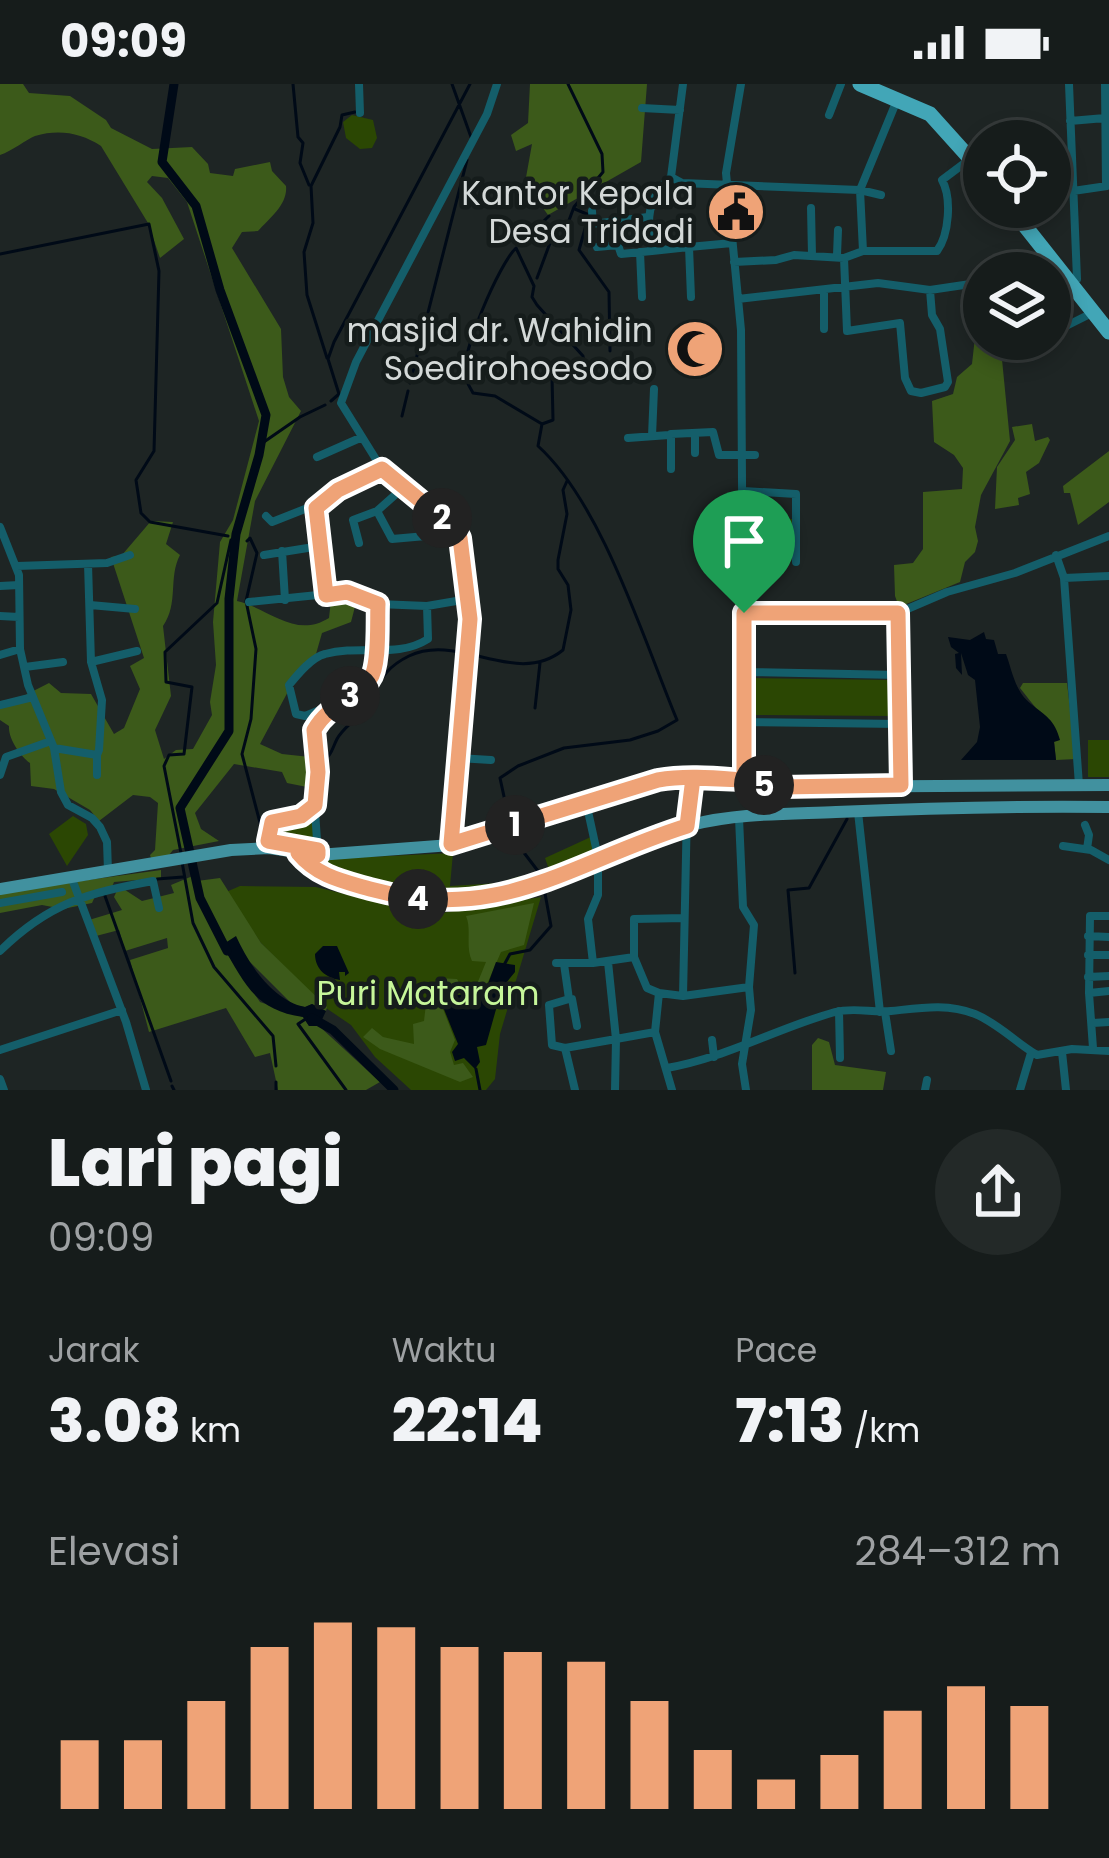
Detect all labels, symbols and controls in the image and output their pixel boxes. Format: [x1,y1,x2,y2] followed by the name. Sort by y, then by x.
[60,10,187,73] text: 09:09
[963,120,1071,360] map controls
[963,120,1071,228] button: locate
[461,170,694,255] place label: Kantor Kepala Desa Tridadi
[705,181,767,243] public building icon: Kantor Kepala Desa Tridadi
[963,252,1071,360] button: layers
[346,307,653,392] place label: masjid dr. Wahidin Soedirohoesodo
[664,318,726,380] mosque icon: masjid dr. Wahidin Soedirohoesodo
[412,488,472,548] pin: 2
[693,490,795,613] pin
[433,494,451,541] text: 2
[711,508,777,574] icon: arrive
[320,666,380,726] pin: 3
[340,672,360,719] text: 3
[734,755,794,815] pin: 5
[753,761,775,808] text: 5
[485,795,545,855] pin: 1
[509,801,521,848] text: 1
[388,869,448,929] pin: 4
[407,875,429,922] text: 4
[316,970,540,1017] park label: Puri Mataram
[48,1117,343,1209] text: Lari pagi
[935,1129,1061,1255] button: share
[48,1210,154,1265] text: 09:09
[48,1327,139,1374] text: Jarak
[392,1327,496,1374] text: Waktu
[735,1327,817,1374] text: Pace
[48,1379,181,1463] text: 3.08
[392,1379,543,1463] text: 22:14
[735,1379,845,1463] text: 7:13
[181,1407,241,1454] text: km
[845,1407,920,1454] text: /km
[48,1524,180,1579] text: Elevasi
[855,1524,1061,1579] text: 284–312 m

